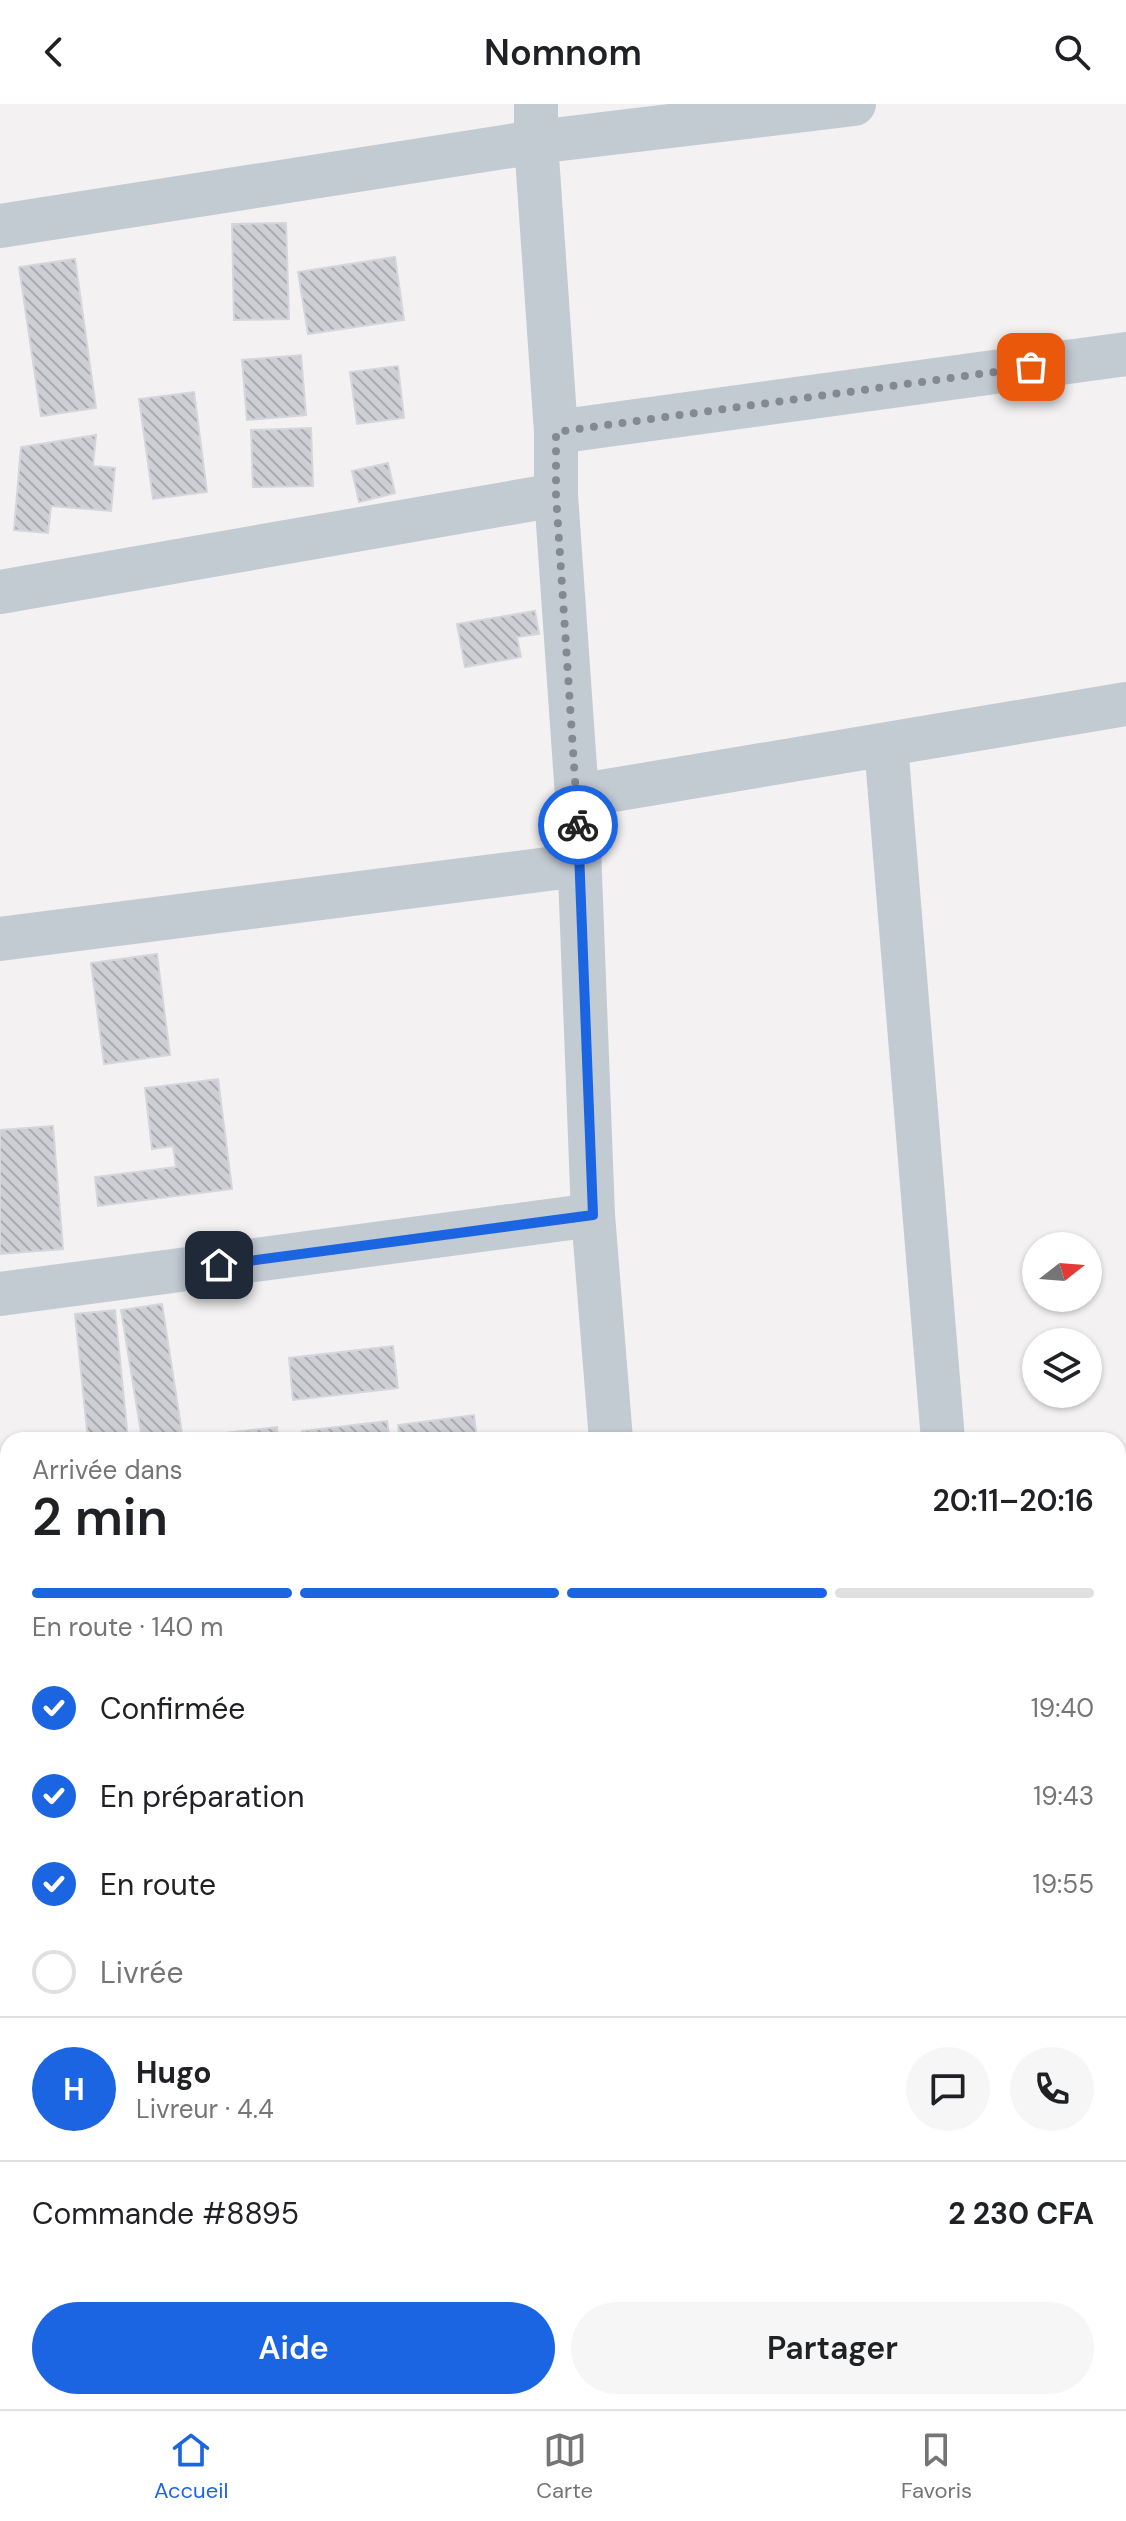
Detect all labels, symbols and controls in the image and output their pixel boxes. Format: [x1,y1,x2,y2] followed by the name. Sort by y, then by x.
[484,29,642,76] text: Nomnom
[32,30,76,74] icon: back
[1050,30,1094,74] icon: search
[997,333,1065,401] pin
[1009,345,1053,389] icon: bag
[538,785,618,865] courier
[556,803,600,847] icon: bike
[185,1231,253,1299] pin
[1022,1232,1102,1312] north arrow
[1022,1232,1102,1408] map controls
[197,1243,241,1287] icon: home
[1022,1328,1102,1408] button: layers
[32,1453,183,1487] text: Arrivée dans
[933,1481,1094,1520] text: 20:11–20:16
[32,1483,168,1551] text: 2 min
[32,1610,223,1644] text: En route · 140 m
[32,1686,76,1730] icon: check
[100,1689,245,1728] text: Confirmée
[1031,1691,1094,1725] text: 19:40
[32,1774,76,1818] icon: check
[100,1777,305,1816] text: En préparation
[1033,1779,1094,1813] text: 19:43
[32,1862,76,1906] icon: check
[100,1865,216,1904] text: En route
[1033,1867,1094,1901] text: 19:55
[100,1953,183,1992] text: Livrée
[906,2047,990,2131] button: chat
[1010,2047,1094,2131] button: phone
[136,2053,211,2092] text: Hugo
[63,2070,85,2109] text: H
[136,2092,274,2126] text: Livreur · 4.4
[32,2194,299,2233] text: Commande #8895
[948,2194,1094,2233] text: 2 230 CFA
[32,2302,555,2394] button: Aide
[571,2302,1094,2394] button: Partager
[154,2428,228,2505] tab: Accueil
[536,2428,593,2505] tab: Carte
[901,2428,972,2505] tab: Favoris

